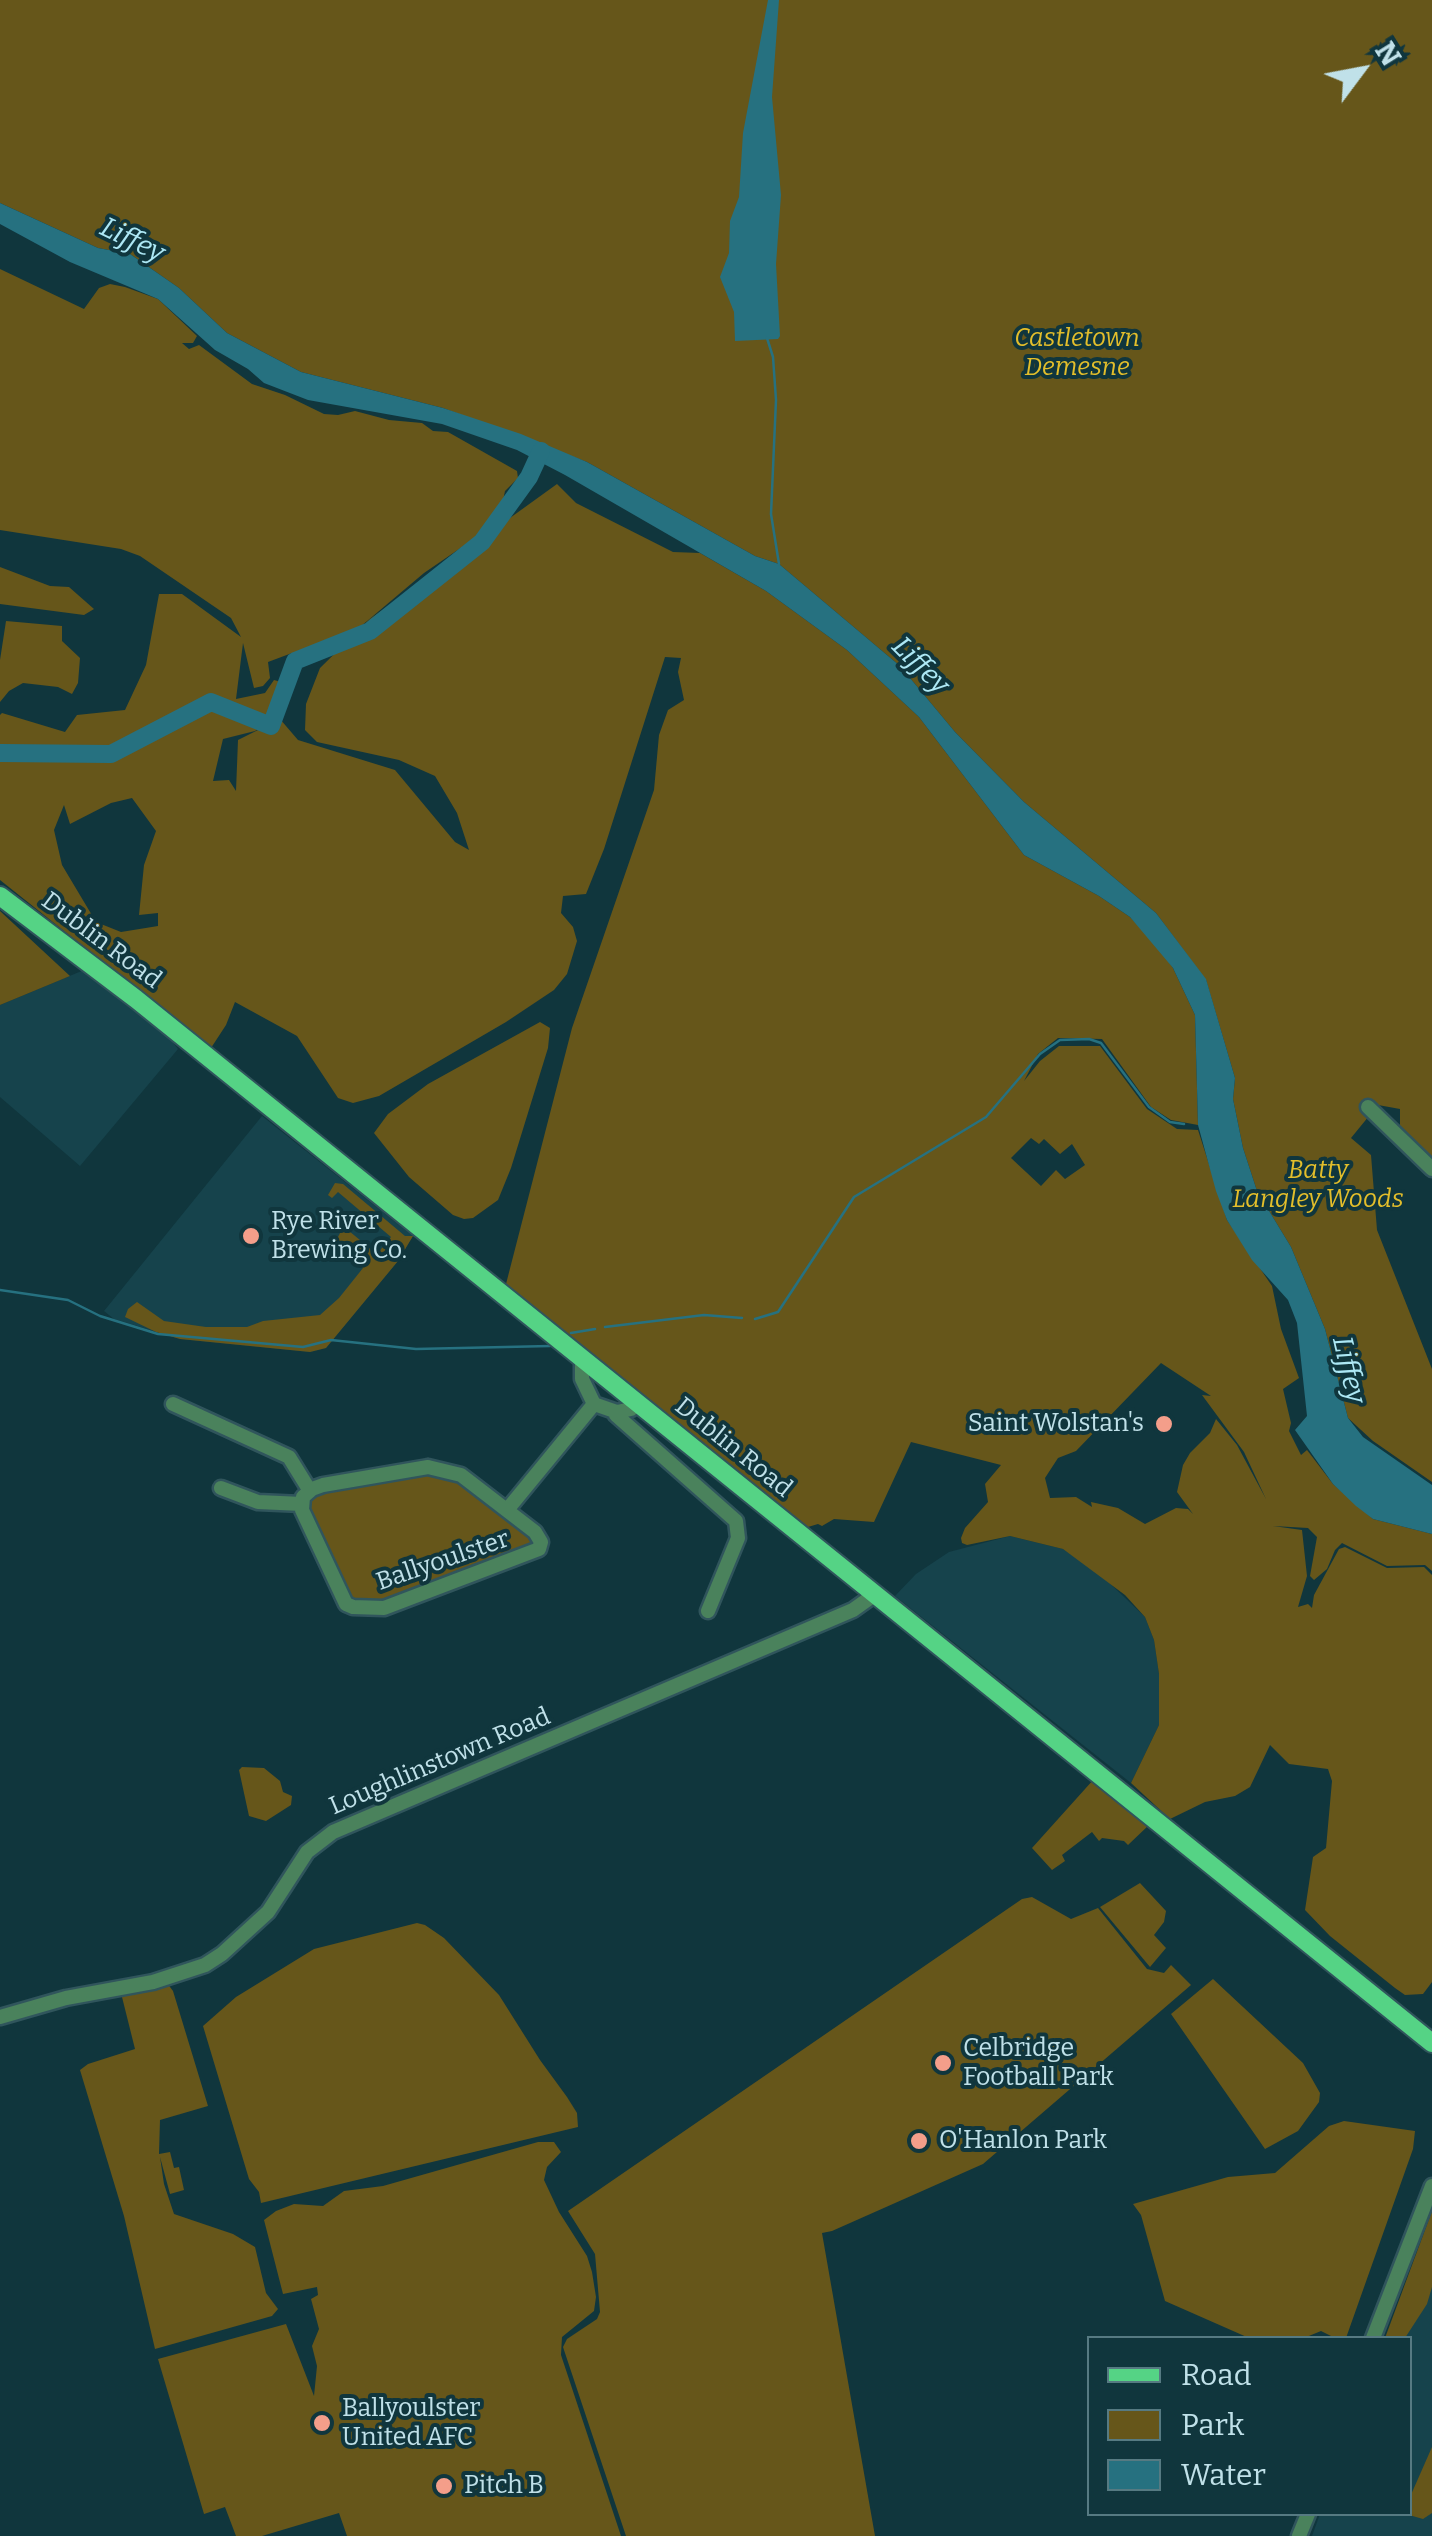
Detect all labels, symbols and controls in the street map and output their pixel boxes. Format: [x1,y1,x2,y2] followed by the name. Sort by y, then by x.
[1312,20,1412,120] north arrow
[1368,36,1408,72] text: N
[94,211,170,271] water label: Liffey
[1014,324,1140,383] park label: Castletown Demesne
[884,630,956,702] water label: Liffey
[35,886,167,996] street label: Dublin Road
[1232,1156,1404,1215] park label: Batty Langley Woods
[271,1207,407,1266] place label: Rye River Brewing Co.
[240,1225,262,1247] marker: Rye River Brewing Co.
[1324,1333,1372,1407] water label: Liffey
[668,1392,798,1504] street label: Dublin Road
[968,1409,1144,1439] place label: Saint Wolstan's
[1153,1413,1175,1435] marker: Saint Wolstan's
[373,1524,513,1598] street label: Ballyoulster
[325,1702,555,1822] street label: Loughlinstown Road
[963,2034,1114,2093] place label: Celbridge Football Park
[932,2052,954,2074] marker: Celbridge Football Park
[939,2126,1107,2156] place label: O'Hanlon Park
[908,2130,930,2152] marker: O'Hanlon Park
[1087,2336,1412,2516] legend
[1181,2357,1252,2393] text: Road
[342,2394,480,2453] place label: Ballyoulster United AFC
[1181,2407,1244,2443] text: Park
[311,2412,333,2434] marker: Ballyoulster United AFC
[1181,2457,1266,2493] text: Water
[464,2471,544,2501] place label: Pitch B
[433,2475,455,2497] marker: Pitch B

